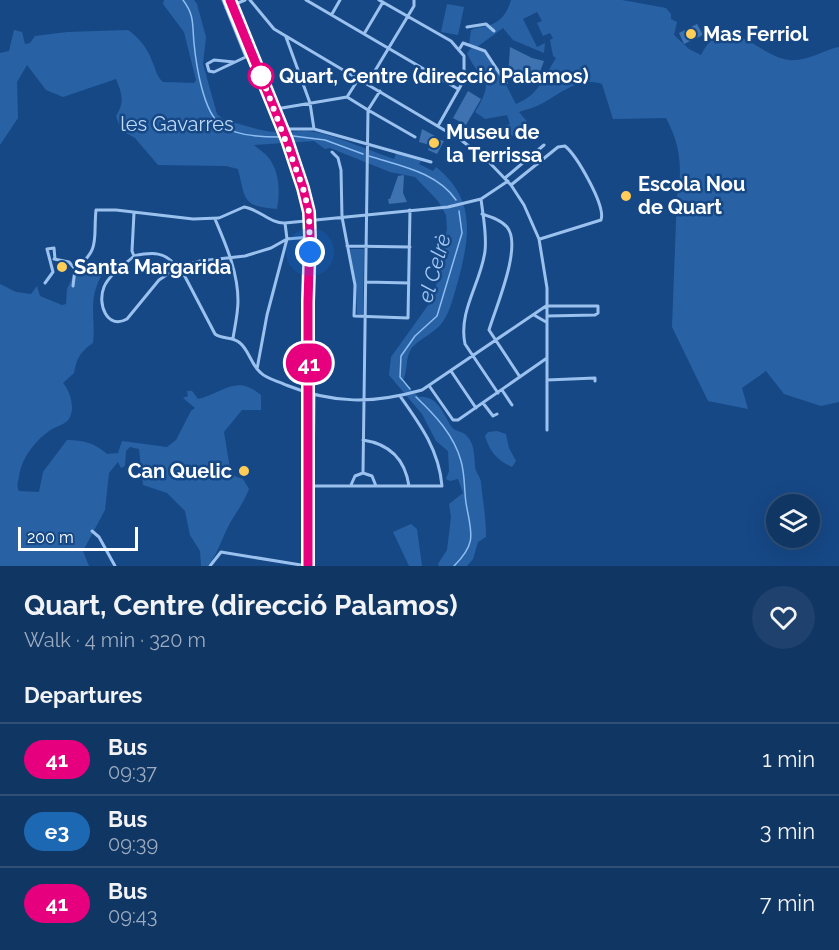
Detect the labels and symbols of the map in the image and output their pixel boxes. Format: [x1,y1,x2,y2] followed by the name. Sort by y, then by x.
[703,22,809,46] place label: Mas Ferriol
[684,27,698,41] marker: Mas Ferriol
[248,63,274,89] marker: Quart, Centre (direcció Palamos)
[279,64,589,88] place label: Quart, Centre (direcció Palamos)
[120,112,234,136] park label: les Gavarres
[446,120,542,167] place label: Museu de la Terrissa
[427,136,441,150] marker: Museu de la Terrissa
[638,172,745,219] place label: Escola Nou de Quart
[619,189,633,203] marker: Escola Nou de Quart
[412,231,456,305] water label: el Celrè
[295,237,325,267] your location
[74,255,231,279] place label: Santa Margarida
[55,260,69,274] marker: Santa Margarida
[282,344,336,382] line badge: 41
[128,459,232,483] place label: Can Quelic
[237,464,251,478] marker: Can Quelic
[18,524,138,552] scale bar

